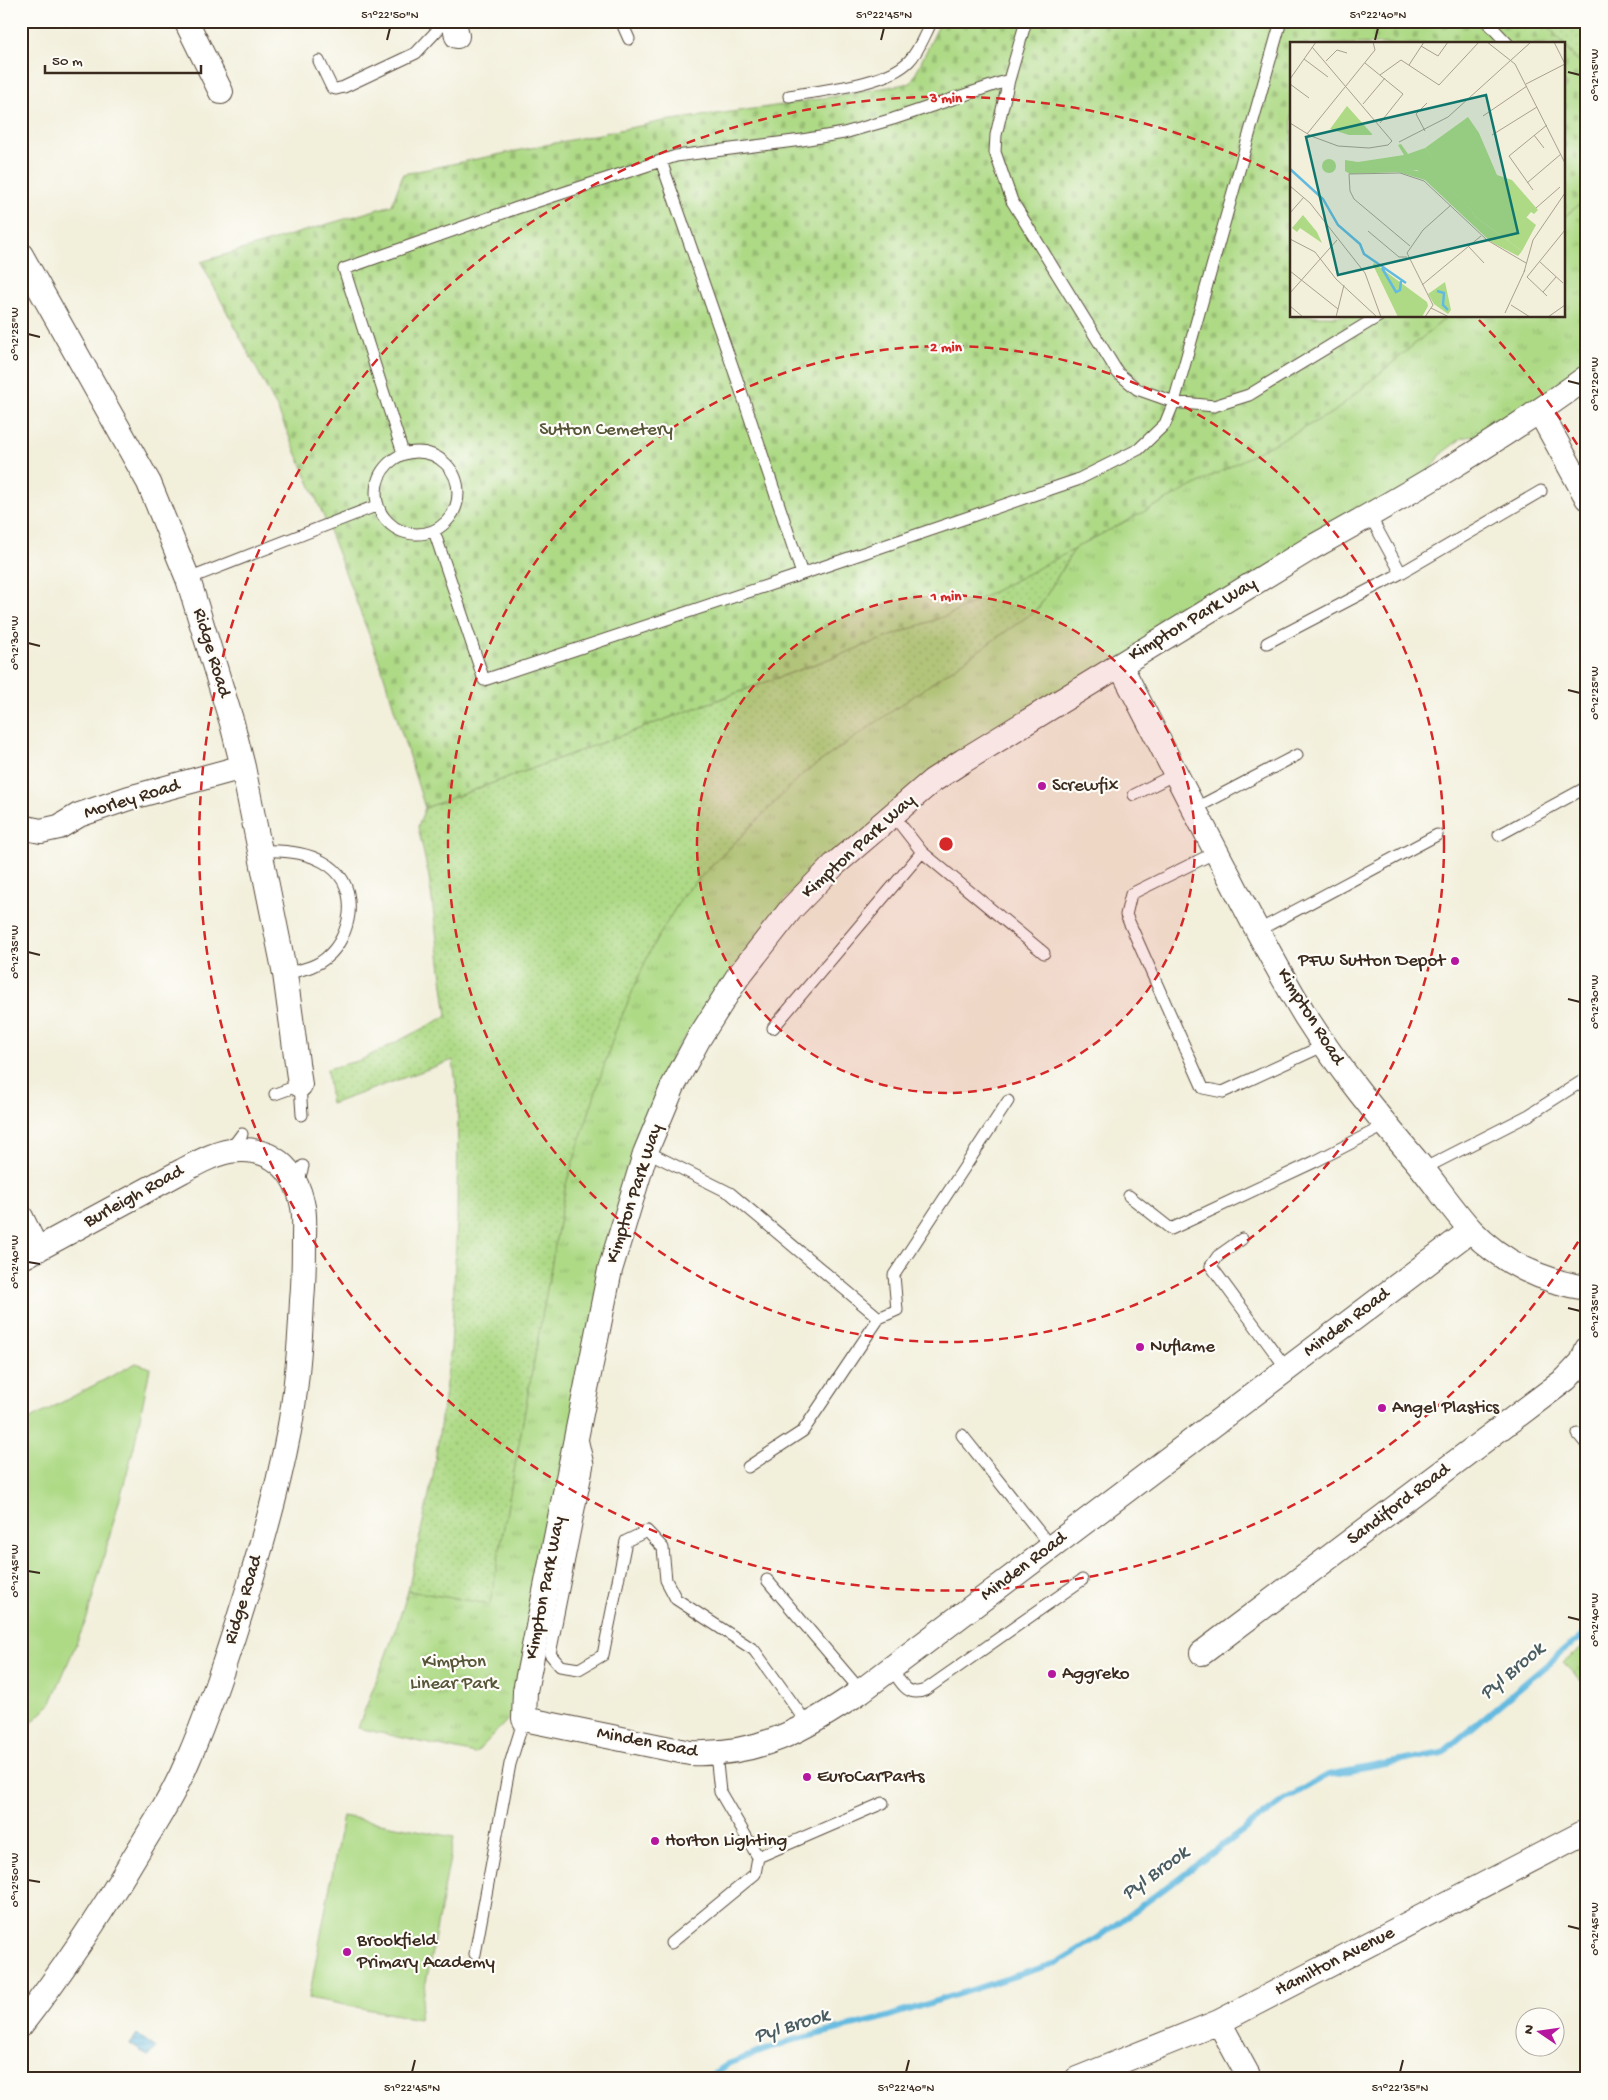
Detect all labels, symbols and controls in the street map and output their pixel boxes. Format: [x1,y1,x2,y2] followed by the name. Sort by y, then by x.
[361,9,419,23] text: 51°22'50"N
[856,9,912,23] text: 51°22'45"N
[1350,9,1407,23] text: 51°22'40"N
[45,42,201,74] scale bar
[1290,42,1566,318] inset map
[1589,49,1603,101] text: 0°12'15"W
[52,53,83,71] text: 50 m
[929,90,963,108] text: 3 min
[9,307,23,361] text: 0°12'25"W
[930,339,963,357] text: 2 min
[1589,357,1603,411] text: 0°12'20"W
[539,419,673,442] park label: Sutton Cemetery
[1125,572,1262,667] street label: Kimpton Park Way
[930,588,962,606] text: 1 min
[187,606,236,702] street label: Ridge Road
[9,616,23,670] text: 0°12'30"W
[1589,666,1603,720] text: 0°12'25"W
[81,774,185,825] street label: Morley Road
[1052,775,1118,798] place label: Screwfix
[1036,780,1048,792] marker: Screwfix
[797,789,921,904] street label: Kimpton Park Way
[937,835,955,853] centre of rings
[9,925,23,979] text: 0°12'35"W
[1297,950,1447,973] place label: PFW Sutton Depot
[1449,955,1461,967] marker: PFW Sutton Depot
[1271,964,1350,1071] street label: Kimpton Road
[1589,975,1603,1029] text: 0°12'30"W
[602,1121,669,1267] street label: Kimpton Park Way
[79,1159,190,1234] street label: Burleigh Road
[9,1235,23,1289] text: 0°12'40"W
[1299,1282,1396,1363] street label: Minden Road
[1589,1284,1603,1338] text: 0°12'35"W
[1150,1336,1215,1359] place label: Nuflame
[1134,1341,1146,1353] marker: Nuflame
[1392,1397,1500,1420] place label: Angel Plastics
[1376,1402,1388,1414] marker: Angel Plastics
[1343,1458,1457,1551] street label: Sandiford Road
[521,1514,571,1662] street label: Kimpton Park Way
[976,1526,1073,1607] street label: Minden Road
[9,1544,23,1598] text: 0°12'45"W
[220,1551,269,1647] street label: Ridge Road
[1589,1593,1603,1647] text: 0°12'40"W
[1476,1637,1551,1706] water label: Pyl Brook
[410,1651,499,1696] park label: Kimpton Linear Park
[1062,1663,1130,1686] place label: Aggreko
[1046,1668,1058,1680] marker: Aggreko
[595,1722,701,1764] street label: Minden Road
[817,1766,925,1789] place label: EuroCarParts
[801,1771,813,1783] marker: EuroCarParts
[665,1830,788,1853] place label: Horton Lighting
[649,1835,661,1847] marker: Horton Lighting
[1118,1841,1196,1906] water label: Pyl Brook
[9,1853,23,1907] text: 0°12'50"W
[1589,1902,1603,1956] text: 0°12'45"W
[1271,1922,1399,2002] street label: Hamilton Avenue
[356,1930,496,1975] place label: Brookfield Primary Academy
[341,1946,353,1958] marker: Brookfield Primary Academy
[752,2004,834,2049] water label: Pyl Brook
[1516,2008,1566,2058] north arrow
[1520,2023,1539,2036] text: N
[384,2082,440,2096] text: 51°22'45"N
[878,2082,935,2096] text: 51°22'40"N
[1372,2082,1429,2096] text: 51°22'35"N

